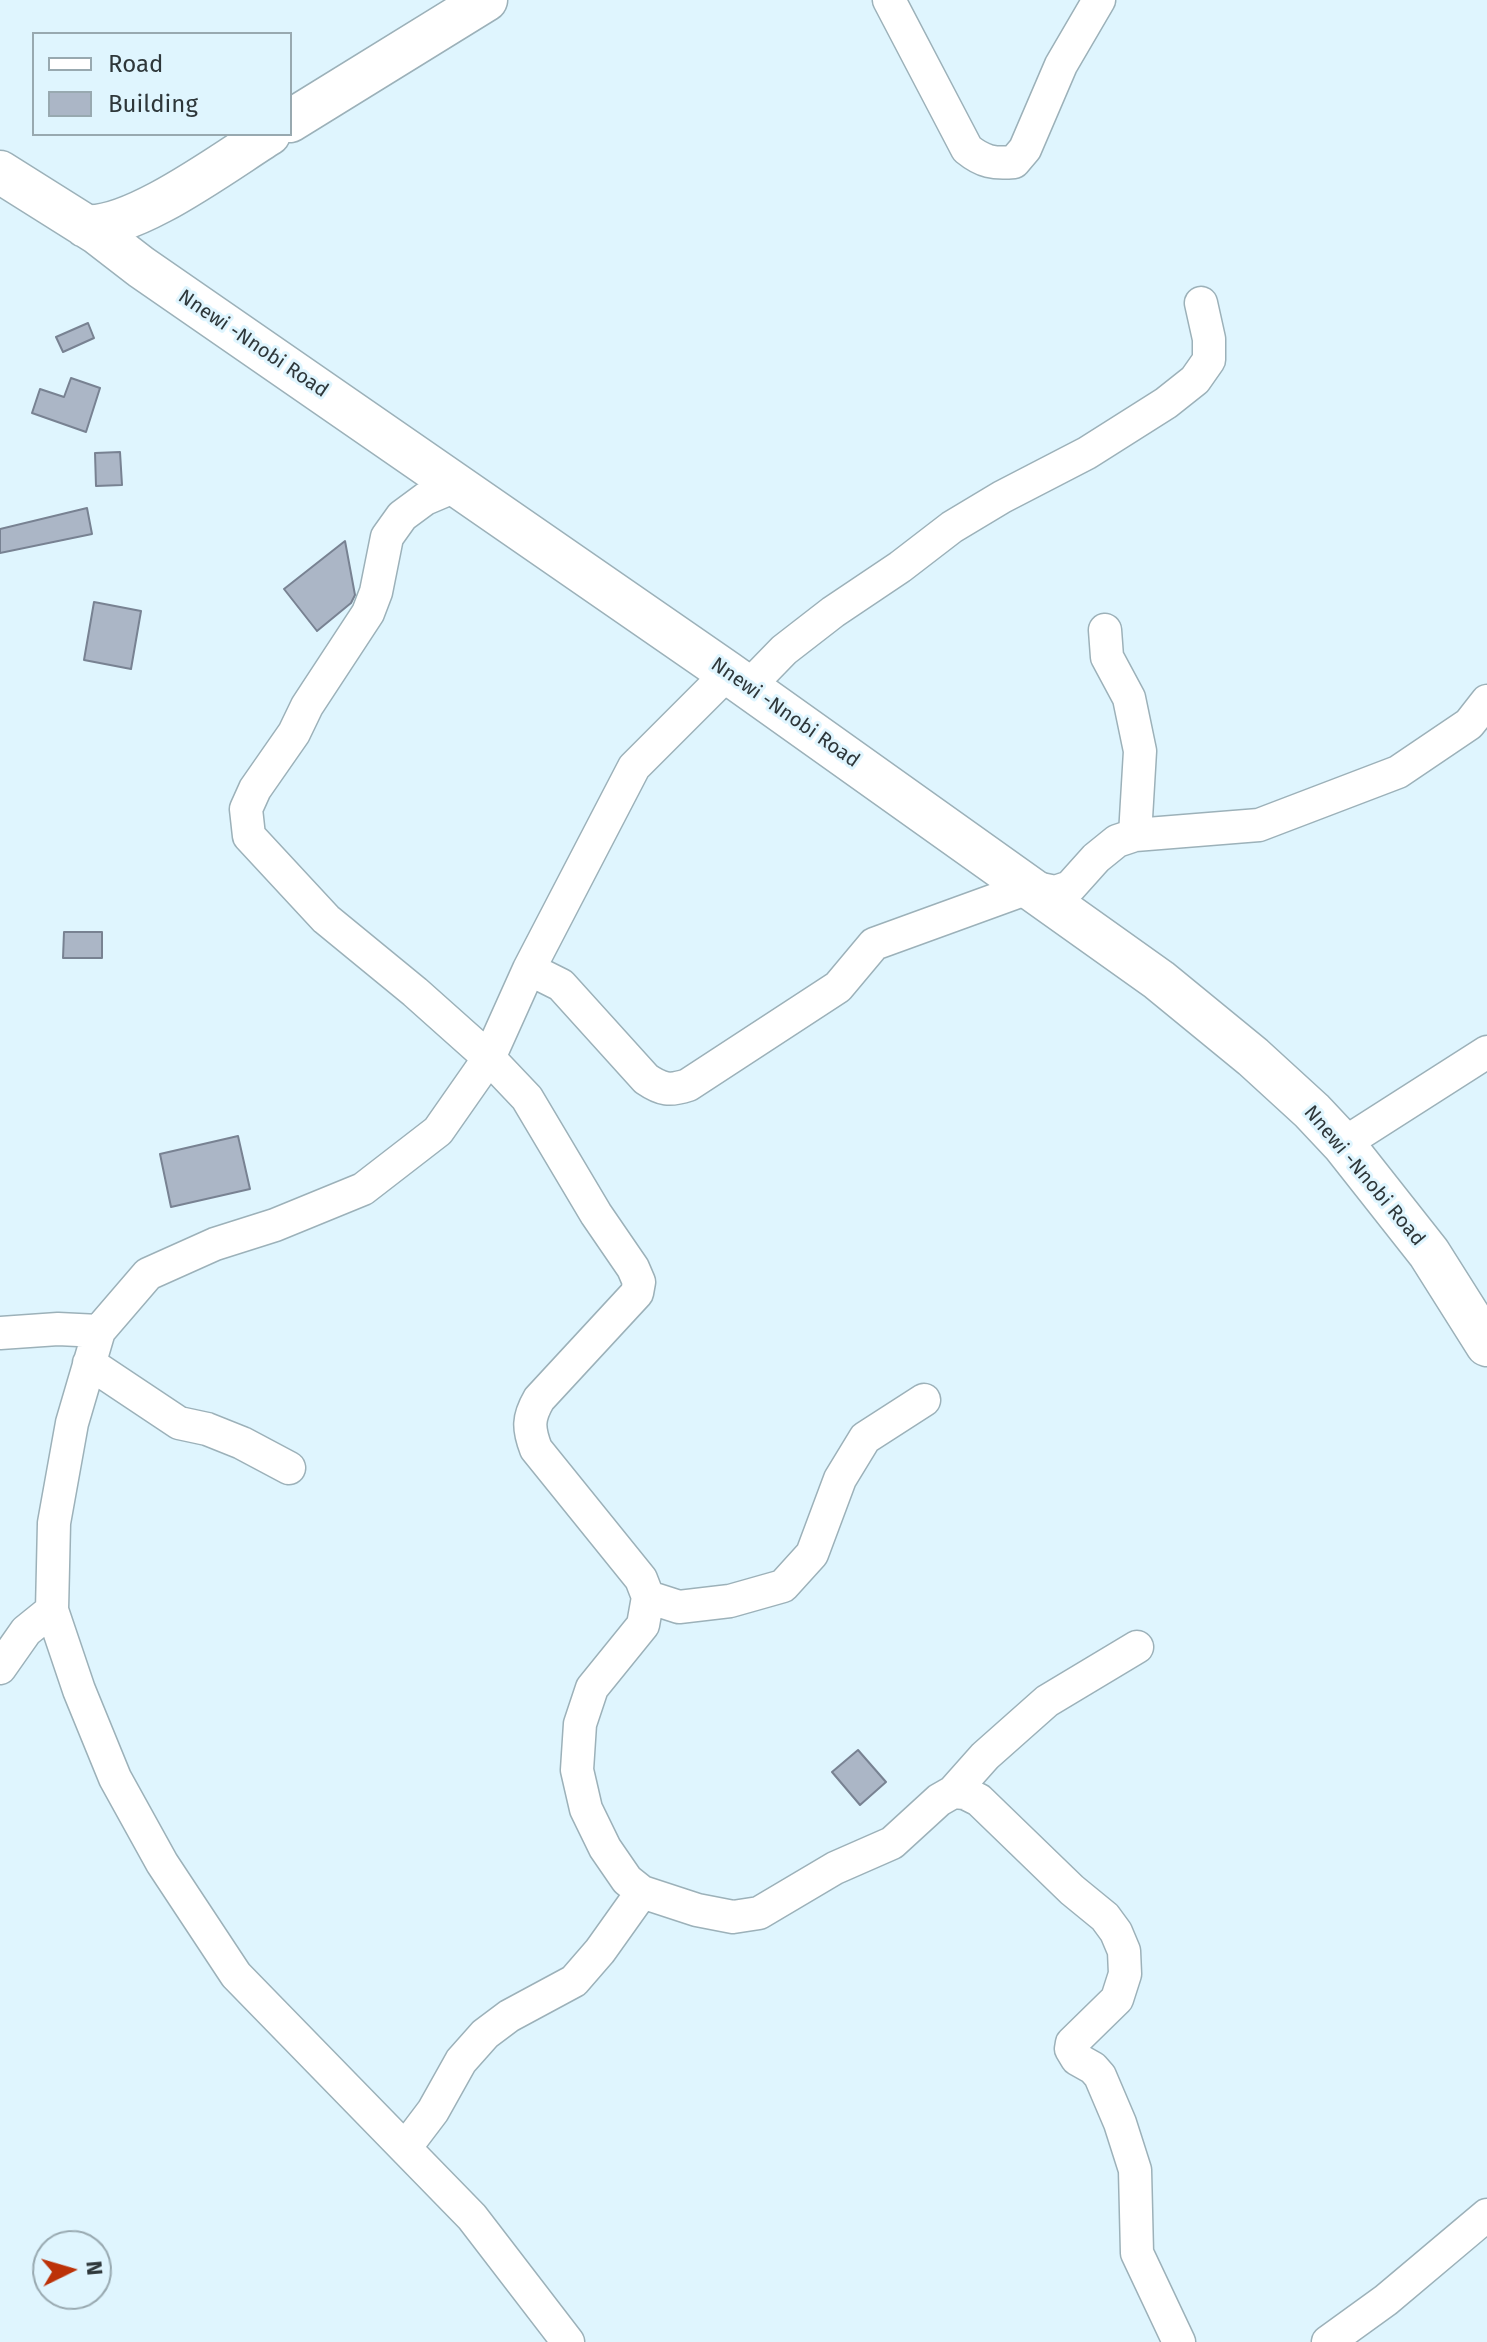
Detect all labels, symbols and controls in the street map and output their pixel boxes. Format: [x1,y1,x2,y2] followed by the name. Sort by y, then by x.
[32,32,292,136] legend
[108,50,163,78] text: Road
[108,90,198,118] text: Building
[173,285,333,403] street label: Nnewi -Nnobi Road
[706,653,864,773] street label: Nnewi -Nnobi Road
[1298,1101,1430,1251] street label: Nnewi -Nnobi Road
[32,2230,112,2310] north arrow
[80,2260,108,2276] text: N

